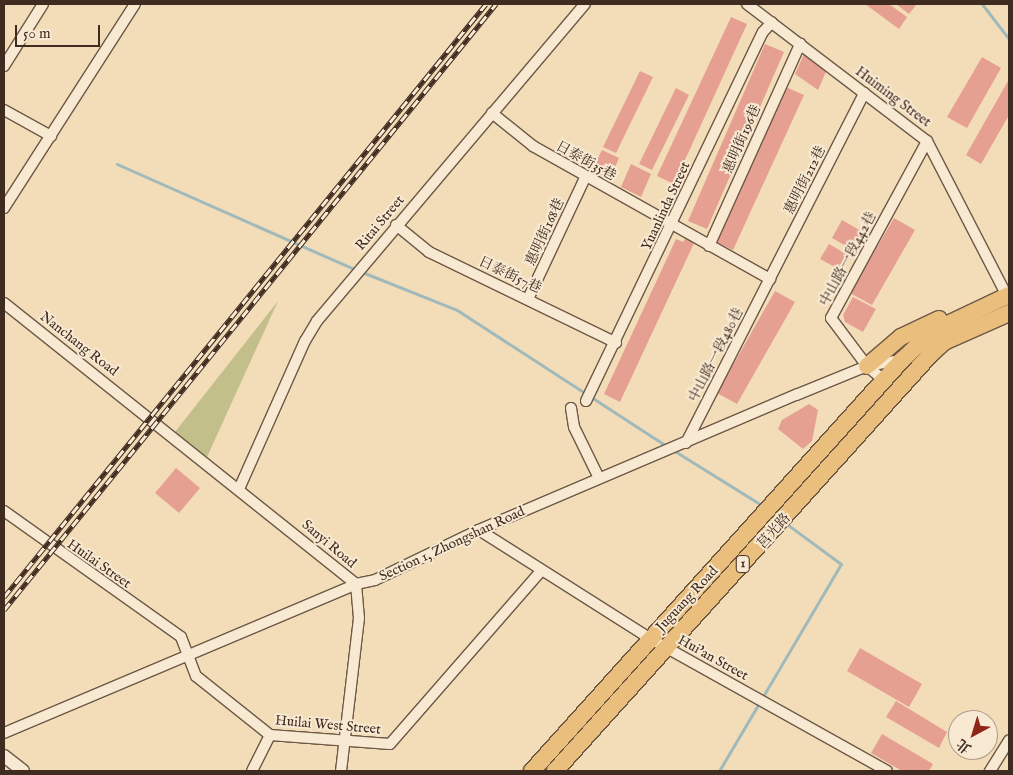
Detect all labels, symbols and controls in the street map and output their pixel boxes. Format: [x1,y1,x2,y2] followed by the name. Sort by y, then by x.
[18,15,102,47] scale bar
[23,24,51,43] text: 50 m
[852,63,934,131] street label: Huiming Street
[719,102,765,176] street label: 惠明街196巷
[553,138,619,184] street label: 日泰街35巷
[781,143,829,217] street label: 惠明街212巷
[638,159,694,253] street label: Yuanlinda Street
[352,192,408,254] street label: Ritai Street
[522,196,568,268] street label: 惠明街168巷
[816,209,880,309] street label: 中山路一段442巷
[476,253,544,297] street label: 日泰街57巷
[685,305,747,405] street label: 中山路一段480巷
[37,308,121,380] street label: Nanchang Road
[377,503,527,585] street label: Section 1, Zhongshan Road
[754,510,794,552] street label: 莒光路
[298,516,360,572] street label: Sanyi Road
[64,536,134,592] street label: Huilai Street
[736,554,750,574] road number: 1
[652,563,722,635] street label: Juguang Road
[675,632,751,684] street label: Hui'an Street
[948,710,998,760] north arrow
[274,712,382,738] street label: Huilai West Street
[953,734,975,757] text: 北

